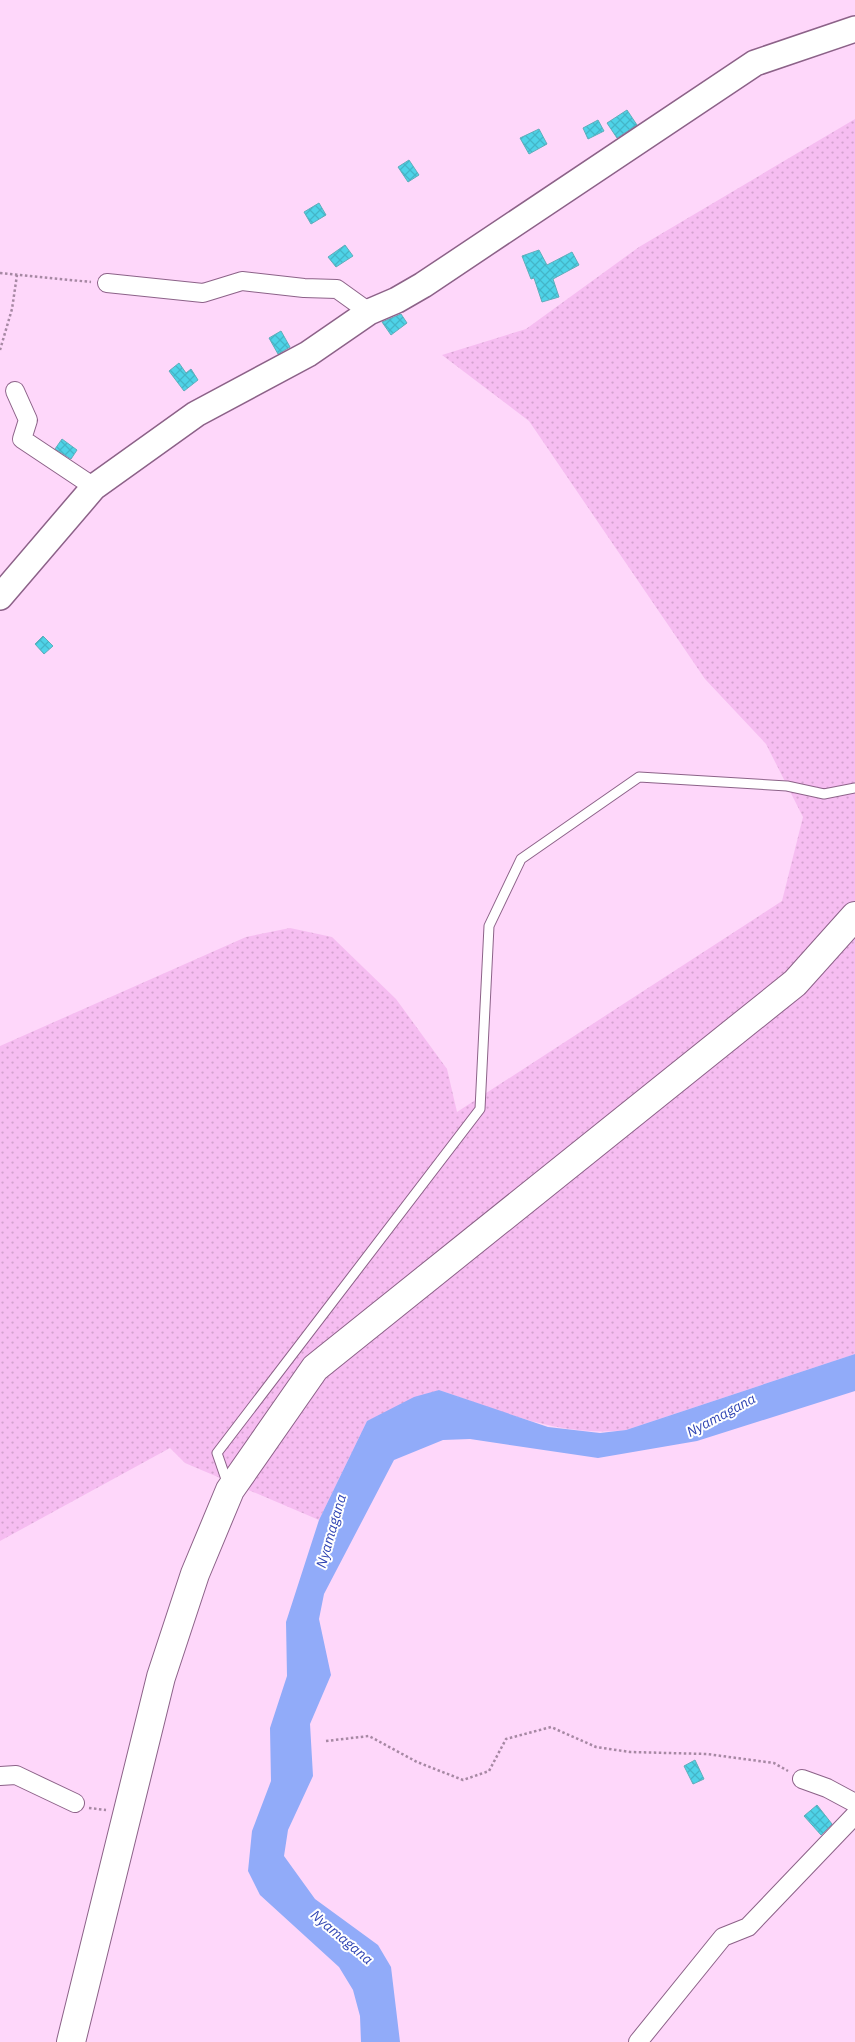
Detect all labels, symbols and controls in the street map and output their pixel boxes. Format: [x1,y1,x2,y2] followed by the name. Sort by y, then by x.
[683,1389,759,1441] water label: Nyamagana
[312,1492,350,1570] water label: Nyamagana
[307,1906,377,1968] water label: Nyamagana

